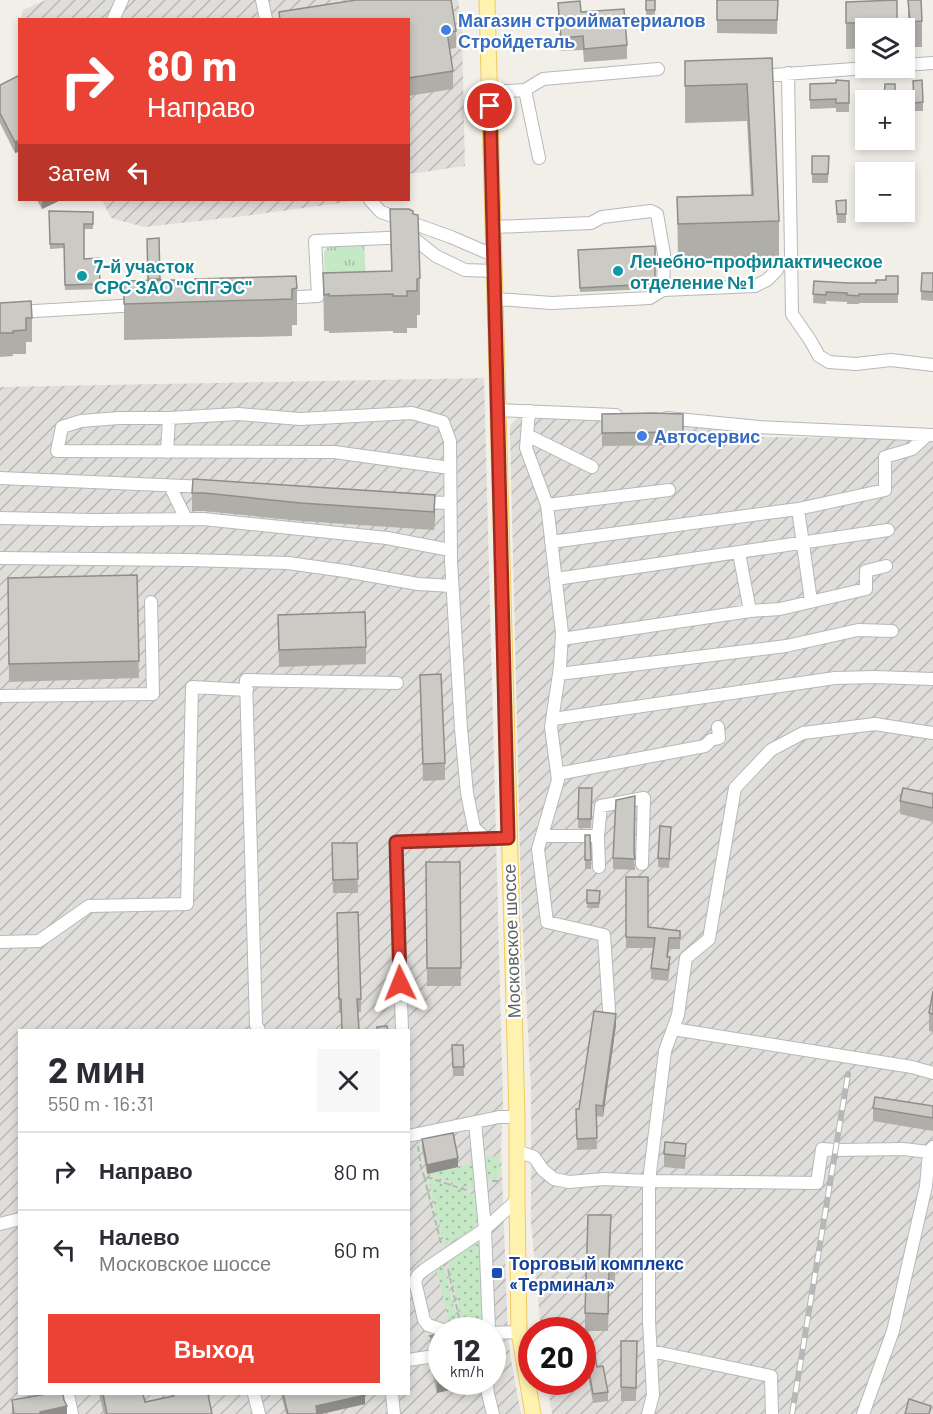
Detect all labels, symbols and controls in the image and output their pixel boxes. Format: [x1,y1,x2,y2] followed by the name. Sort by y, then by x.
[458,9,706,52] place label: Магазин строийматериалов Стройдеталь
[855,18,915,222] map controls
[855,18,915,78] button: layers
[439,23,453,37] marker: Магазин строийматериалов Стройдеталь
[147,39,237,89] text: 80 m
[48,42,126,120] icon: right
[464,80,515,131] pin
[473,89,506,122] icon: arrive
[147,90,255,122] text: Направо
[855,90,915,150] button: +
[122,156,155,189] icon: left
[48,159,110,185] text: Затем
[855,162,915,222] button: −
[630,250,883,293] place label: Лечебно-профилактическое отделение №1
[94,255,252,298] place label: 7-й участок СРС ЗАО "СПГЭС"
[611,264,625,278] marker: Лечебно-профилактическое отделение №1
[75,269,89,283] marker: 7-й участок СРС ЗАО "СПГЭС"
[654,425,760,447] place label: Автосервис
[635,429,649,443] marker: Автосервис
[497,863,525,1019] street label: Московское шоссе
[368,951,432,1015] position arrow
[48,1047,146,1090] text: 2 мин
[317,1049,380,1112] button: close
[48,1091,154,1115] text: 550 m · 16:31
[48,1155,81,1188] icon: right
[99,1157,193,1183] text: Направо
[334,1158,380,1184] text: 80 m
[99,1223,180,1249] text: Налево
[48,1233,81,1266] icon: left
[334,1236,380,1262] text: 60 m
[99,1251,271,1275] text: Московское шоссе
[509,1252,684,1295] place label: Торговый комплекс «Терминал»
[490,1266,504,1280] marker: Торговый комплекс «Терминал»
[48,1314,380,1383] button: Выход
[518,1317,596,1395] speed limit sign: 20
[453,1331,481,1367] text: 12
[450,1362,484,1380] text: km/h

